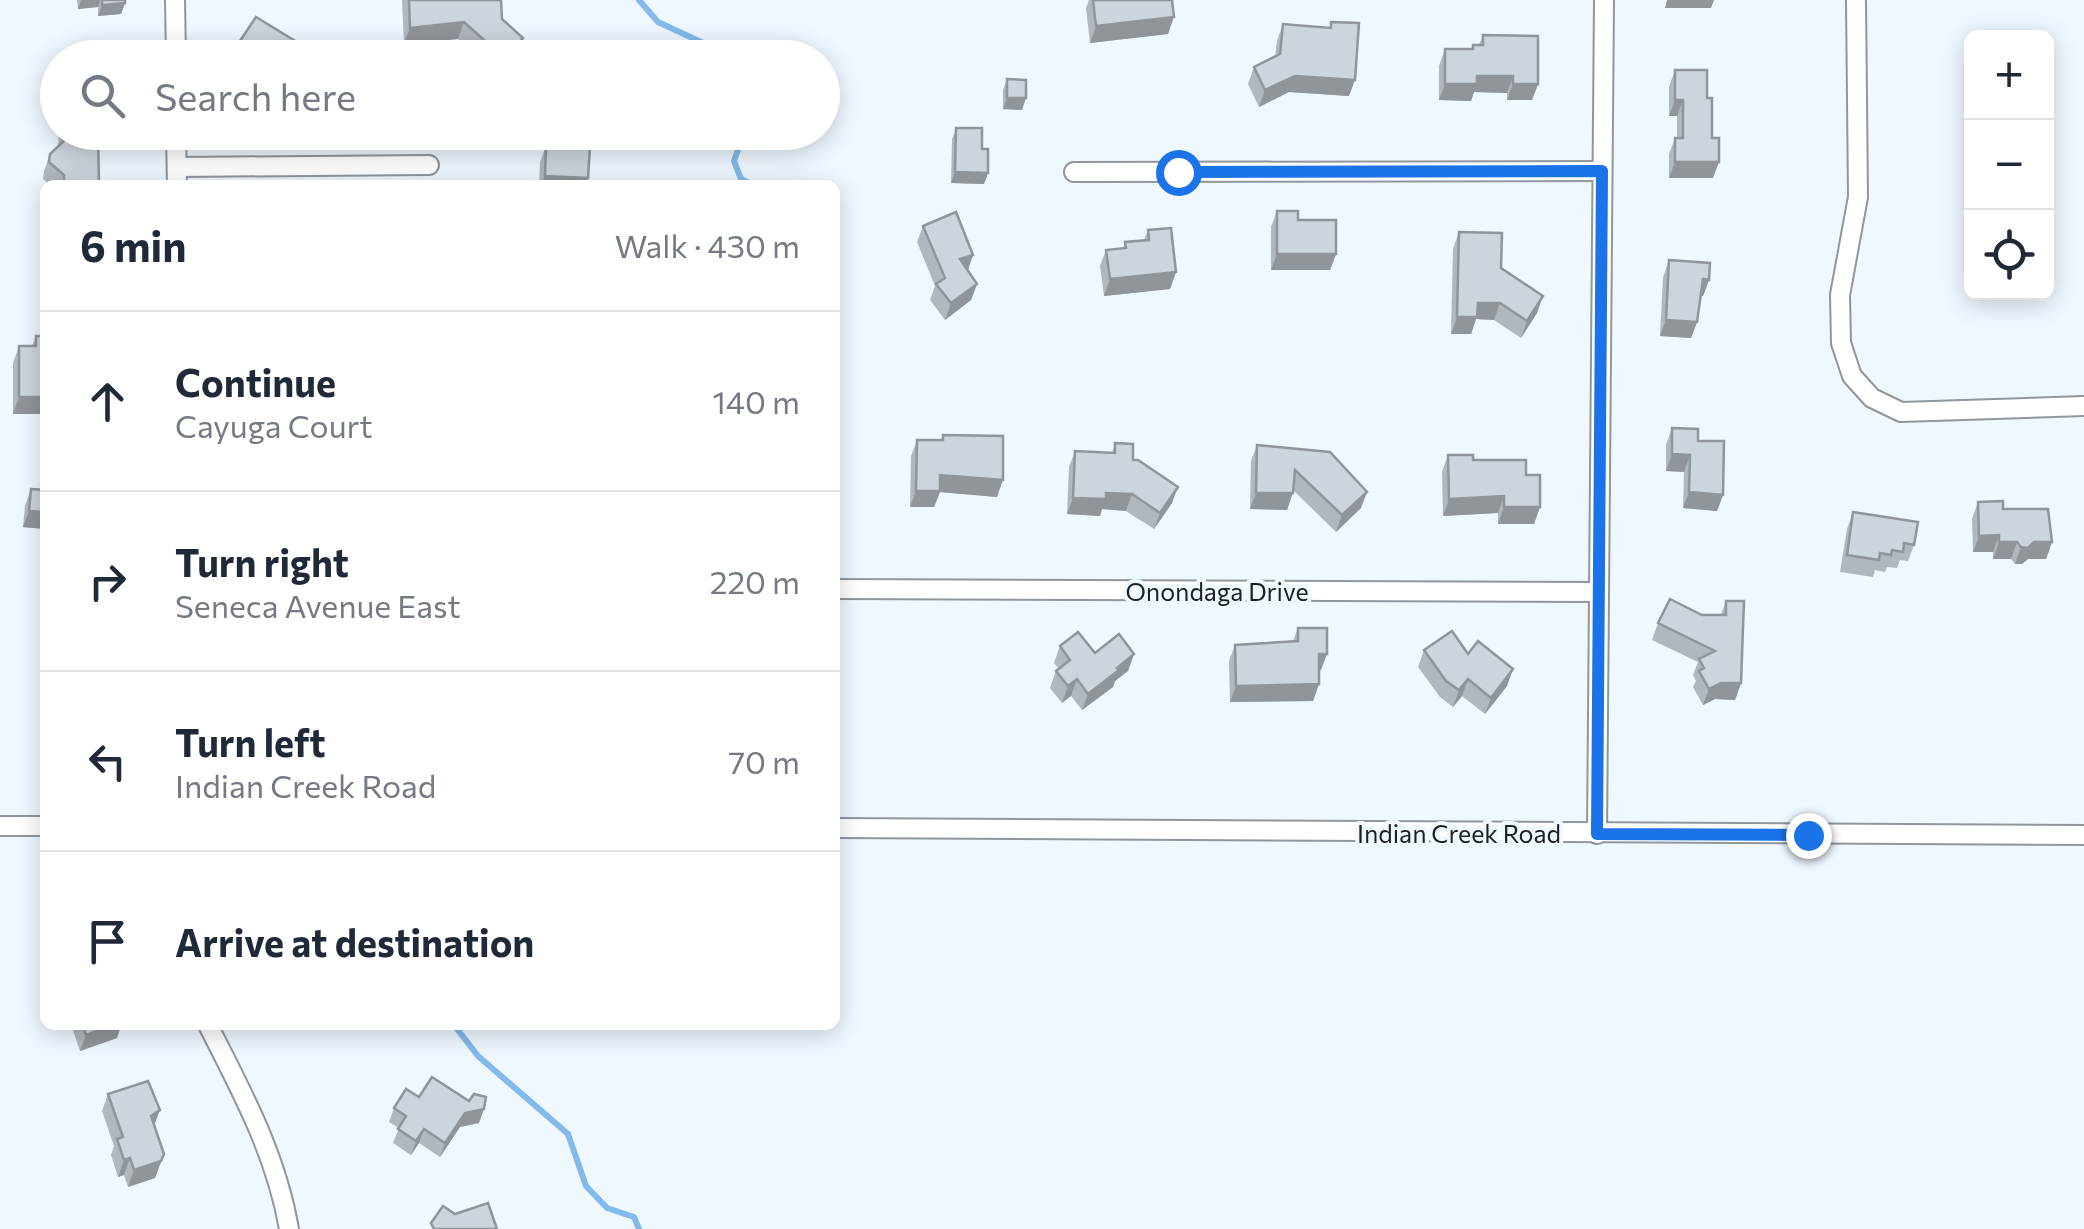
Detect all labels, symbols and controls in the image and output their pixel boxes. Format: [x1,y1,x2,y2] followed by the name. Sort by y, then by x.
[1964,30,2054,300] map controls
[1964,30,2054,120] button: +
[40,40,840,150] search box
[75,68,130,123] icon: search
[155,72,356,119] text: Search here
[1964,120,2054,210] button: −
[1156,150,1202,196] route start
[1964,210,2054,300] button: locate
[80,219,187,271] text: 6 min
[615,225,800,265] text: Walk · 430 m
[175,358,336,405] text: Continue
[80,374,135,429] icon: ahead
[712,381,800,421] text: 140 m
[175,405,373,445] text: Cayuga Court
[175,538,349,585] text: Turn right
[80,554,135,609] icon: right
[710,561,800,601] text: 220 m
[1125,576,1309,606] street label: Onondaga Drive
[175,585,461,625] text: Seneca Avenue East
[175,718,326,765] text: Turn left
[80,734,135,789] icon: left
[728,741,800,781] text: 70 m
[175,765,436,805] text: Indian Creek Road
[1786,813,1832,859] route end
[1357,818,1561,848] street label: Indian Creek Road
[80,914,135,969] icon: arrive
[175,918,534,965] text: Arrive at destination

